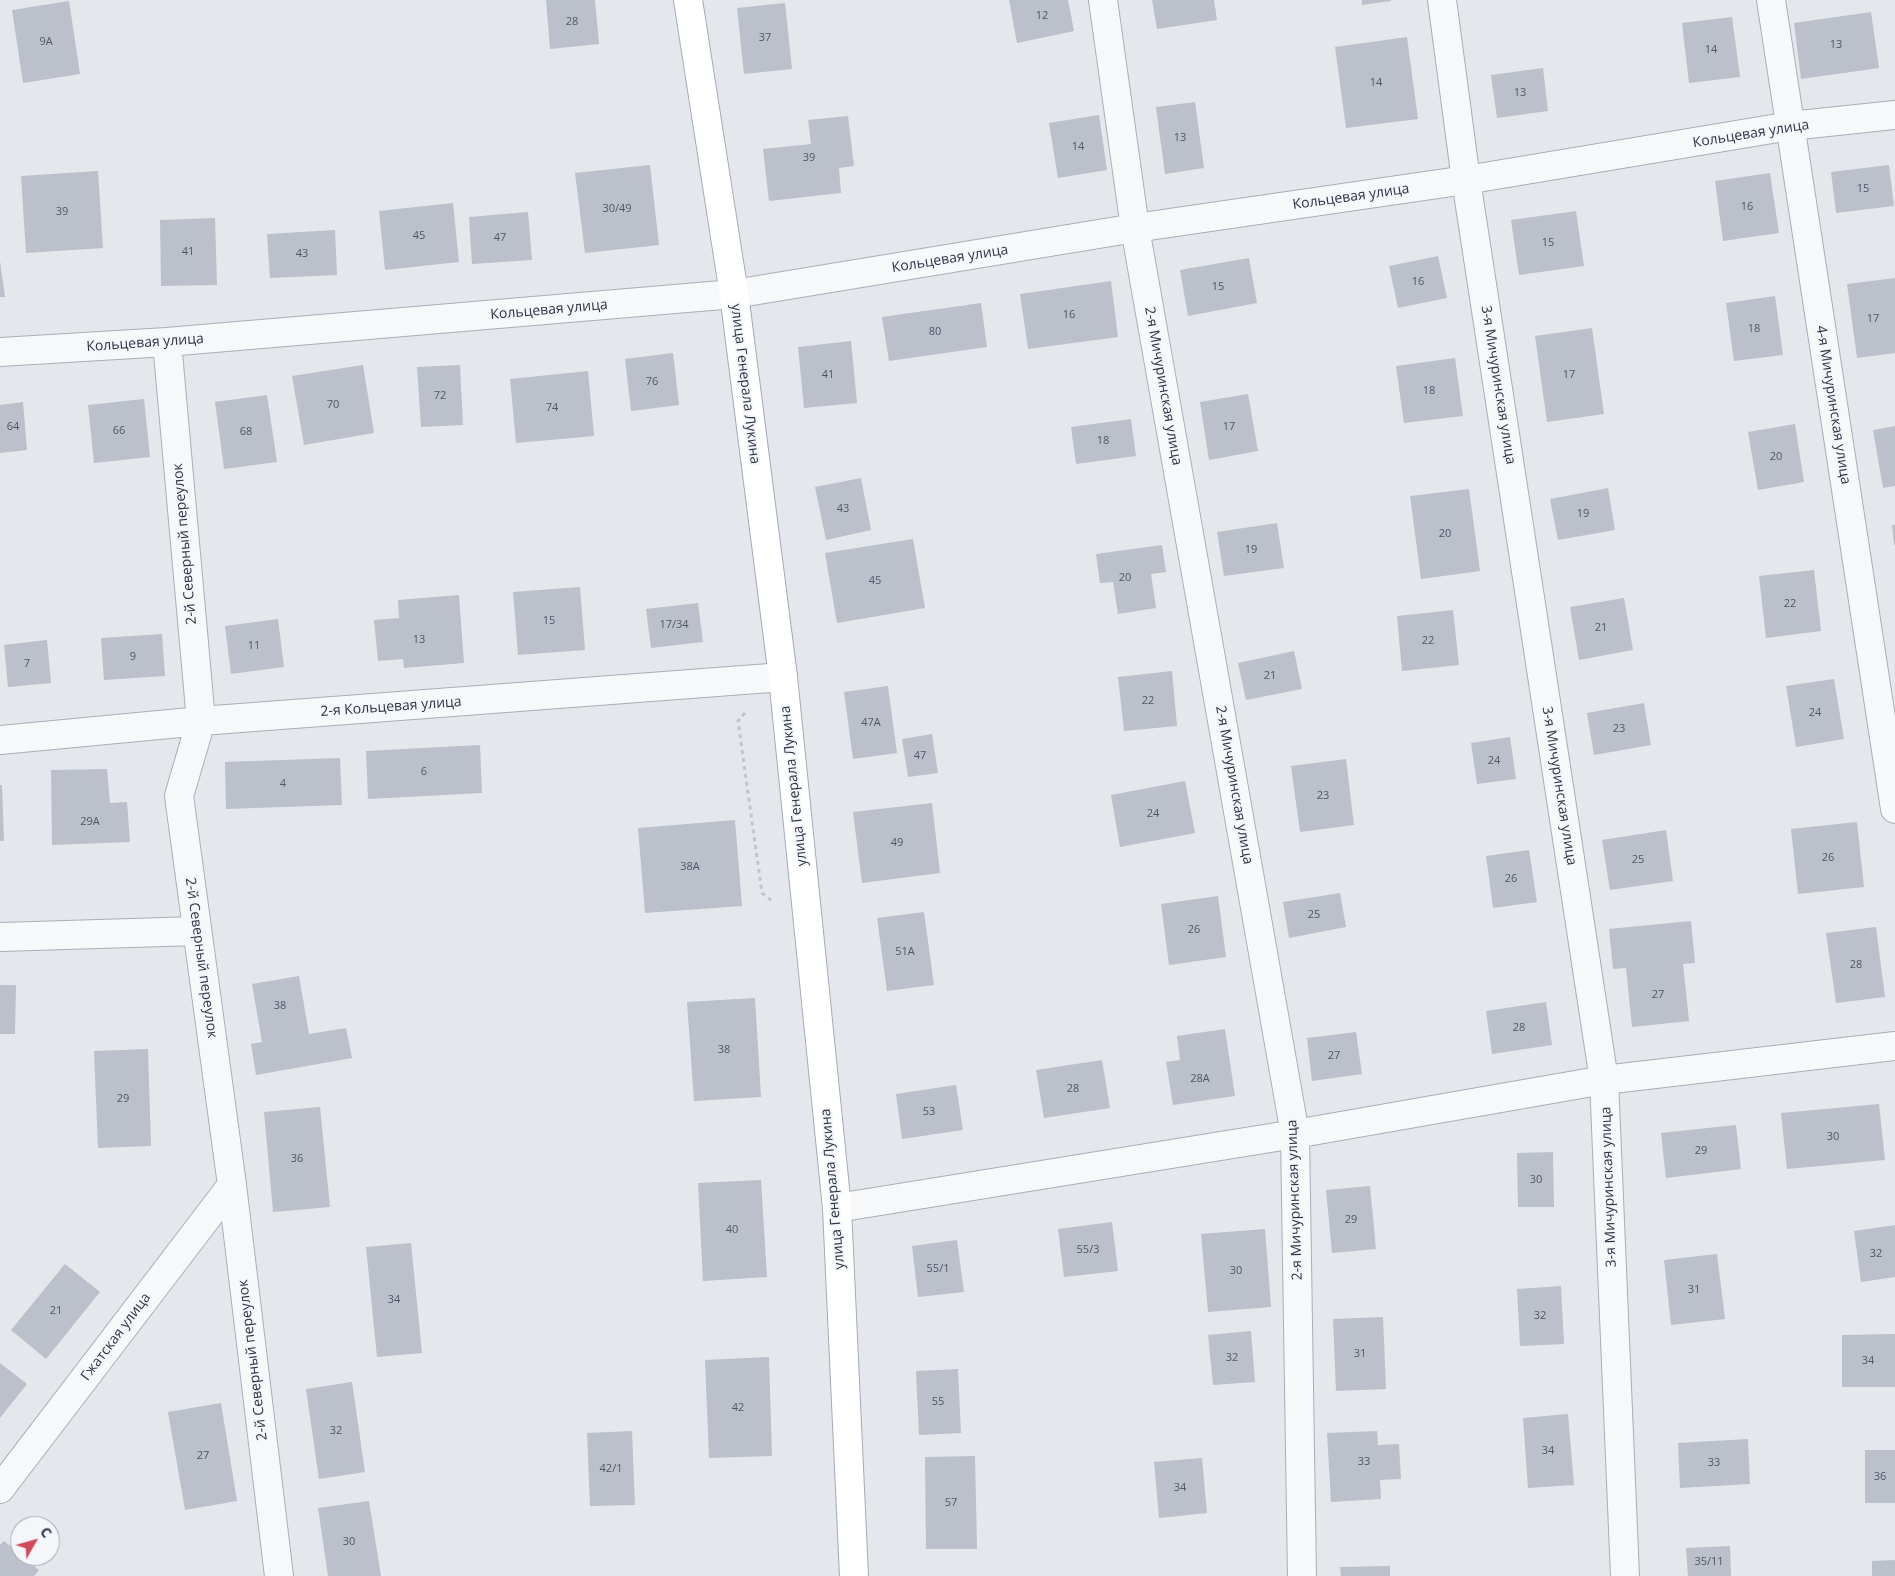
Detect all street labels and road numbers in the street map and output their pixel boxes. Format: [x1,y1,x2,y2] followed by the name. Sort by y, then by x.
[1692,117,1810,151] street label: Кольцевая улица
[1292,181,1410,213] street label: Кольцевая улица
[891,242,1009,276] street label: Кольцевая улица
[490,297,608,323] street label: Кольцевая улица
[727,303,763,465] street label: улица Генерала Лукина
[1477,304,1519,466] street label: 3-я Мичуринская улица
[1141,305,1185,467] street label: 2-я Мичуринская улица
[1812,324,1854,486] street label: 4-я Мичуринская улица
[86,331,204,355] street label: Кольцевая улица
[170,463,200,625] street label: 2-й Северный переулок
[320,694,462,720] street label: 2-я Кольцевая улица
[1212,704,1256,866] street label: 2-я Мичуринская улица
[777,705,811,867] street label: улица Генерала Лукина
[1538,705,1580,867] street label: 3-я Мичуринская улица
[181,877,221,1039] street label: 2-й Северный переулок
[1598,1106,1620,1268] street label: 3-я Мичуринская улица
[818,1108,848,1270] street label: улица Генерала Лукина
[1284,1119,1306,1281] street label: 2-я Мичуринская улица
[235,1279,271,1441] street label: 2-й Северный переулок
[78,1290,154,1384] street label: Гжатская улица

